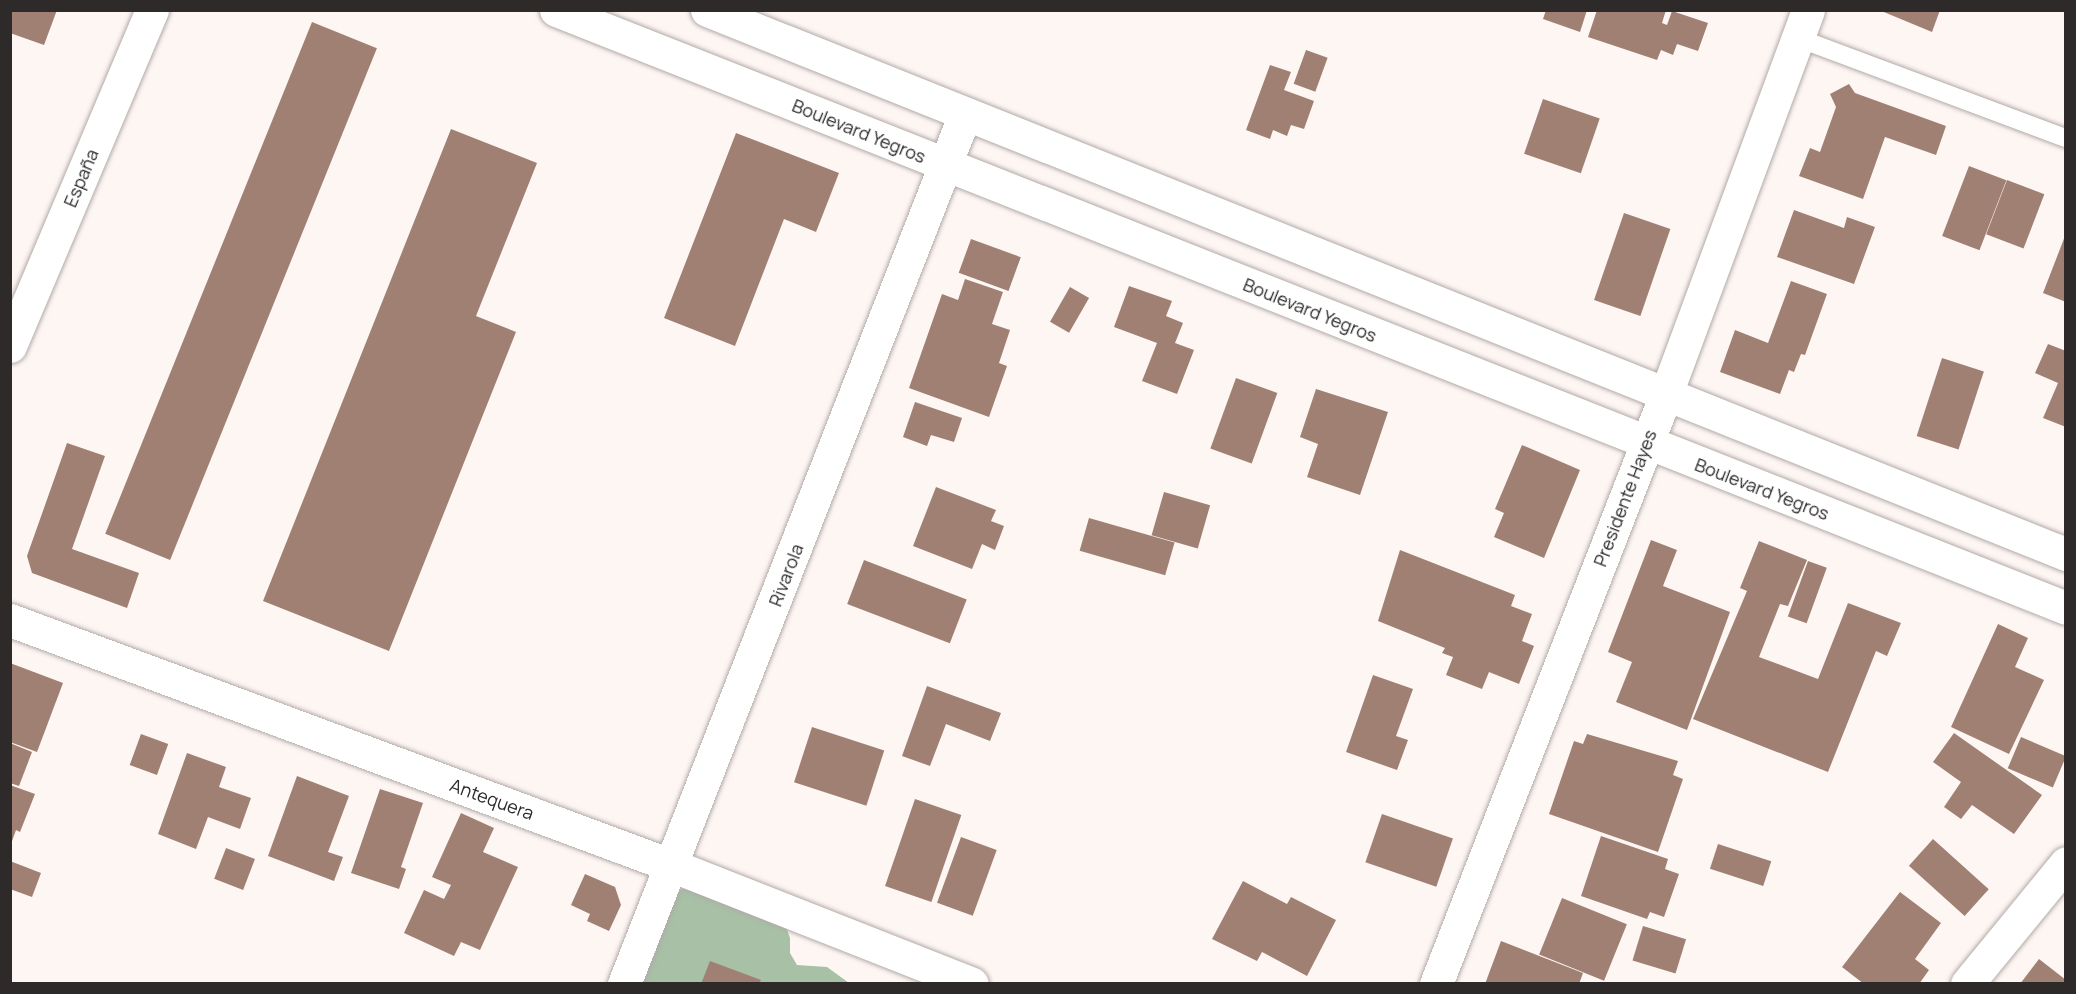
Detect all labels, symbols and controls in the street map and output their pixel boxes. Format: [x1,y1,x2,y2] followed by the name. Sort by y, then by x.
[789,94,929,168] street label: Boulevard Yegros
[59,146,103,210] street label: España
[1240,273,1380,347] street label: Boulevard Yegros
[1589,427,1661,569] street label: Presidente Hayes
[1692,453,1832,525] street label: Boulevard Yegros
[764,541,808,609] street label: Rivarola
[447,774,537,824] street label: Antequera

